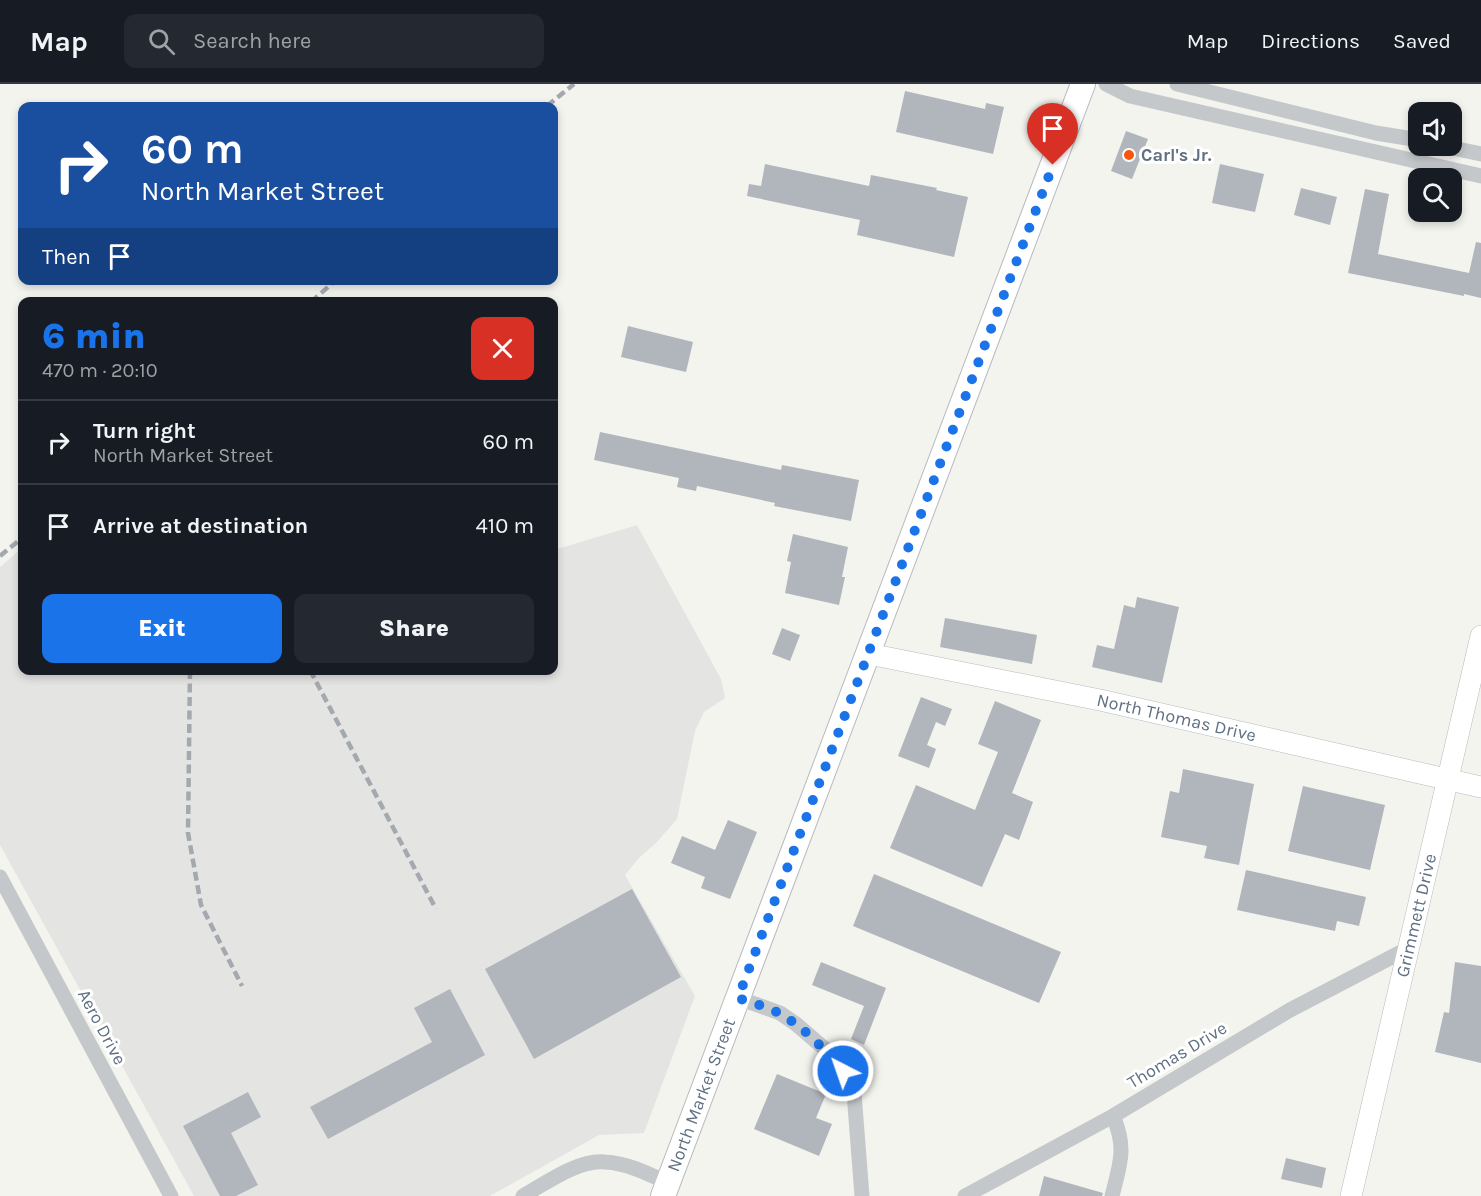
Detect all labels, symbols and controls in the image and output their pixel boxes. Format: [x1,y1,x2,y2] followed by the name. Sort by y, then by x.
[124,14,544,68] search box
[30,25,88,58] text: Map
[145,25,178,58] icon: search
[193,28,311,54] text: Search here
[1187,29,1228,53] text: Map
[1261,29,1360,53] text: Directions
[1393,29,1451,53] text: Saved
[1408,102,1462,222] map controls
[1408,102,1462,156] button: sound
[1027,103,1078,165] pin
[1036,112,1069,145] icon: arrive
[141,124,244,174] text: 60 m
[42,126,120,204] icon: right
[1141,144,1212,166] place label: Carl's Jr.
[1122,148,1136,162] marker: Carl's Jr.
[1408,168,1462,222] button: search
[141,175,384,207] text: North Market Street
[103,240,136,273] icon: arrive
[42,244,91,270] text: Then
[42,315,146,357] text: 6 min
[471,317,534,380] button: close
[42,359,158,382] text: 470 m · 20:10
[93,418,196,444] text: Turn right
[42,426,75,459] icon: right
[483,429,534,455] text: 60 m
[93,444,273,467] text: North Market Street
[42,510,75,543] icon: arrive
[93,513,308,539] text: Arrive at destination
[476,513,534,539] text: 410 m
[42,594,282,663] button: Exit
[294,594,534,663] button: Share
[1095,689,1258,746] street label: North Thomas Drive
[1391,851,1441,979] street label: Grimmett Drive
[73,986,131,1068] street label: Aero Drive
[662,1015,740,1175] street label: North Market Street
[1123,1017,1231,1093] street label: Thomas Drive
[811,1039,875,1103] position arrow

